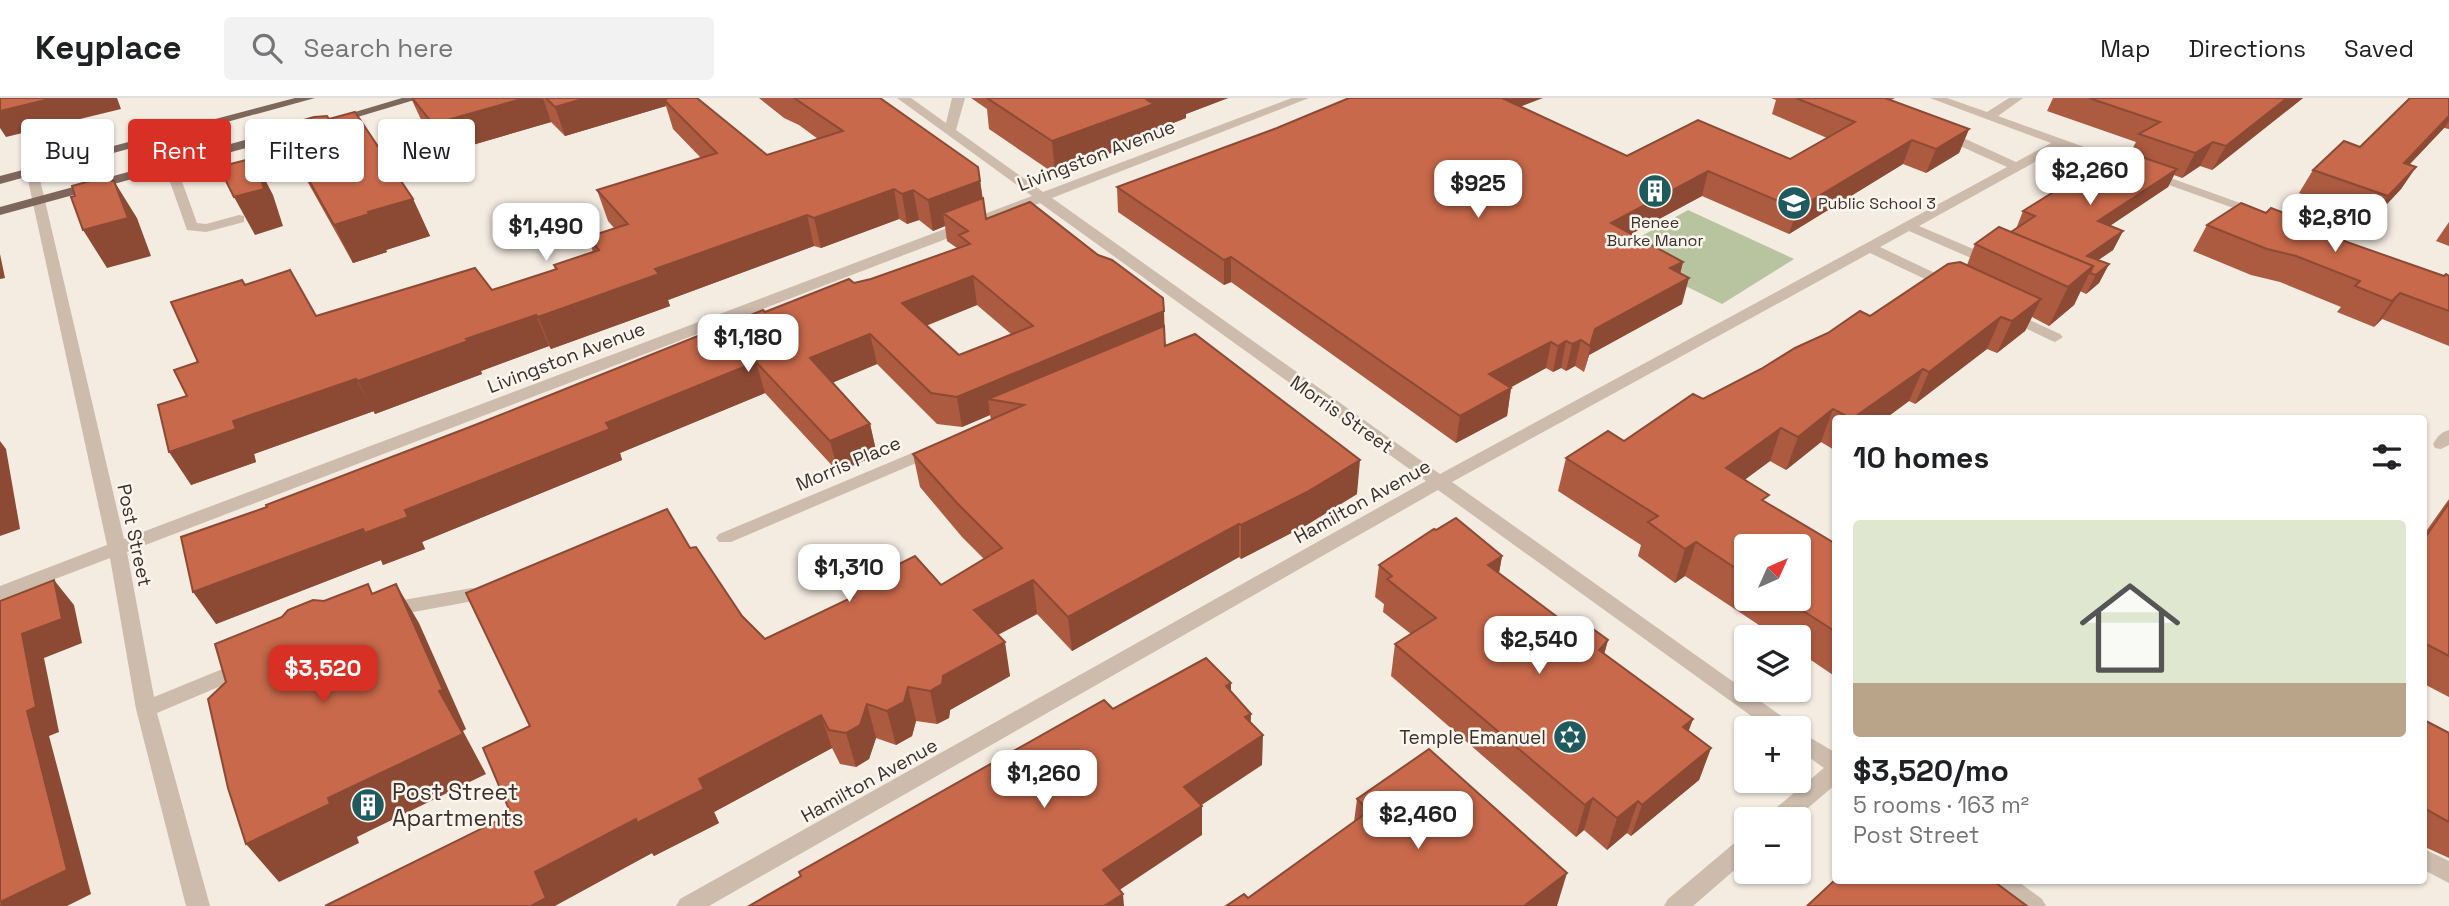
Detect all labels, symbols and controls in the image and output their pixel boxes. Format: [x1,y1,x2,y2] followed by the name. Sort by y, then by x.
[224,17,714,80] search box
[35,27,182,69] text: Keyplace
[248,29,286,67] icon: search
[304,31,453,65] text: Search here
[2100,33,2150,64] text: Map
[2188,33,2306,64] text: Directions
[2344,33,2414,64] text: Saved
[1014,114,1179,197] street label: Livingston Avenue
[21,119,114,182] chip: Buy
[128,119,231,182] chip: Rent
[245,119,364,182] chip: Filters
[378,119,475,182] chip: New
[2033,148,2147,207] pin: $2,260
[2051,155,2129,185] text: $2,260
[1437,160,1519,220] pin: $925
[1450,168,1506,198] text: $925
[1636,172,1674,210] building icon: Renee Burke Manor
[1775,184,1813,222] school or university icon: Public School 3
[1818,193,1936,214] place label: Public School 3
[2278,194,2392,254] pin: $2,810
[2298,202,2372,232] text: $2,810
[489,204,603,263] pin: $1,490
[509,211,583,241] text: $1,490
[1607,212,1703,251] place label: Renee Burke Manor
[691,314,805,374] pin: $1,180
[484,316,649,399] street label: Livingston Avenue
[714,322,783,352] text: $1,180
[1285,370,1398,459] street label: Morris Street
[792,430,904,497] street label: Morris Place
[1853,438,1989,477] text: 10 homes
[2368,438,2406,476] icon: filters
[1289,454,1435,549] street label: Hamilton Avenue
[111,481,158,589] street label: Post Street
[1734,534,1811,611] north arrow
[1734,534,1811,884] map controls
[792,545,906,604] pin: $1,310
[814,552,884,582] text: $1,310
[2067,565,2193,691] icon: home
[1482,616,1596,676] pin: $2,540
[1500,624,1578,654] text: $2,540
[1734,625,1811,702] button: layers
[266,646,380,705] pin: $3,520
[285,653,361,683] text: $3,520
[1734,716,1811,793] button: +
[1551,718,1589,756] synagogue icon: Temple Emanuel
[1399,725,1546,750] place label: Temple Emanuel
[796,733,942,828] street label: Hamilton Avenue
[987,750,1101,810] pin: $1,260
[1853,751,2009,790] text: $3,520/mo
[1007,758,1081,788] text: $1,260
[392,777,524,833] place label: Post Street Apartments
[349,786,387,824] building icon: Post Street Apartments
[1853,790,2029,820] text: 5 rooms · 163 m²
[1361,792,1475,851] pin: $2,460
[1379,799,1457,829] text: $2,460
[1734,807,1811,884] button: −
[1853,820,1979,850] text: Post Street

